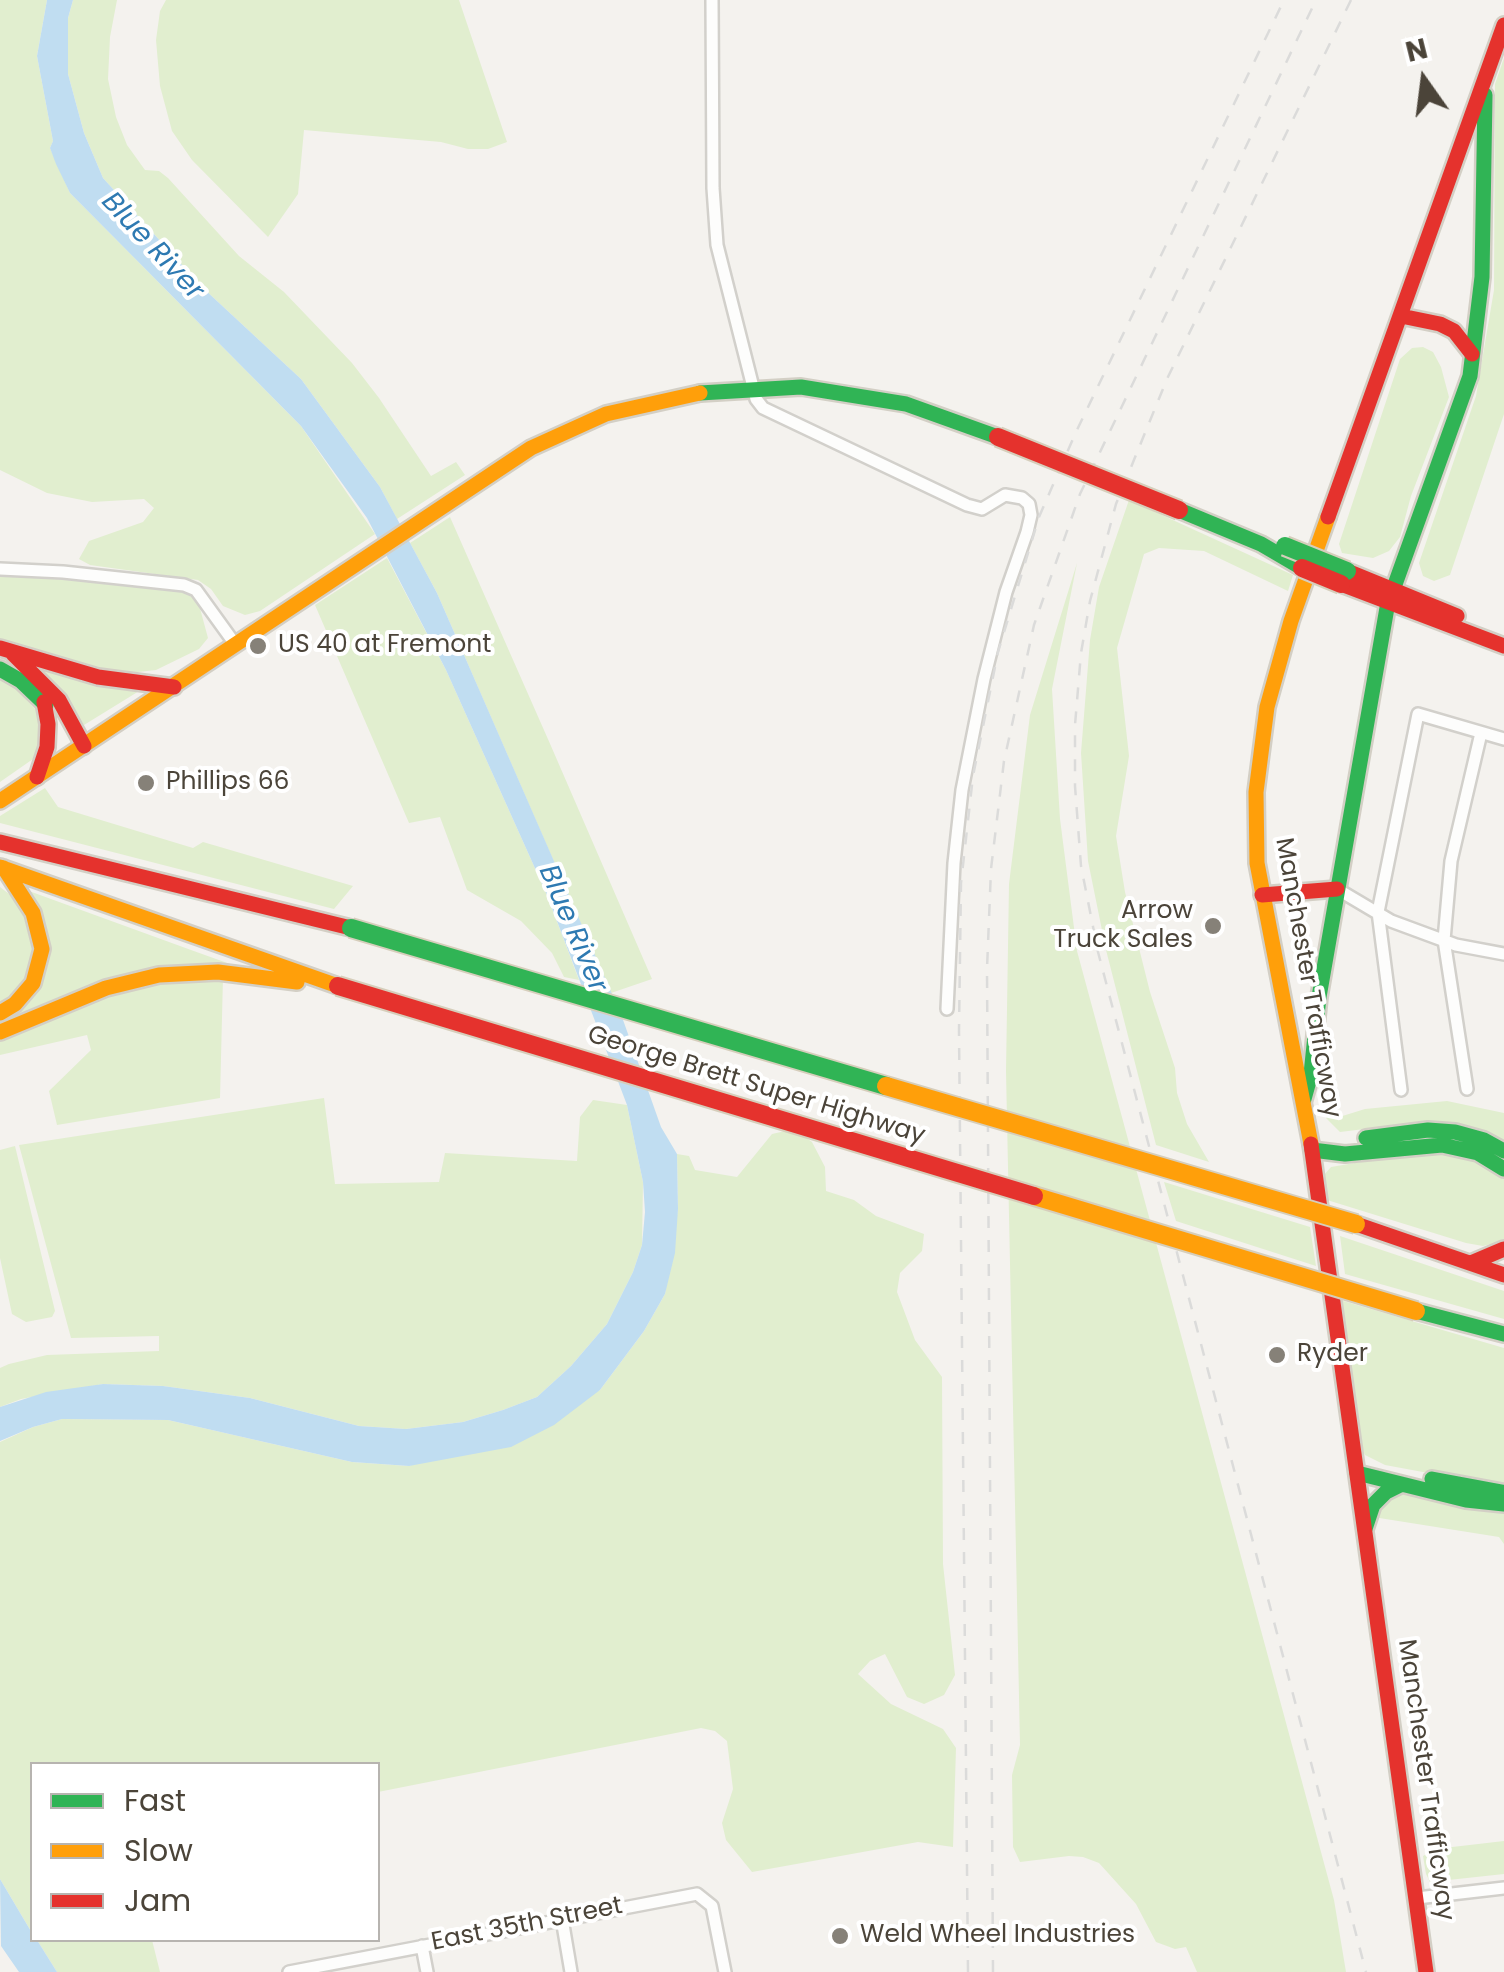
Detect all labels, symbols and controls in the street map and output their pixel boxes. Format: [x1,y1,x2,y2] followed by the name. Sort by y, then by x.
[1402,29,1432,72] text: N
[1374,30,1474,130] north arrow
[94,186,210,308] water label: Blue River
[278,631,491,661] place label: US 40 at Fremont
[247,635,269,657] marker: US 40 at Fremont
[166,768,289,798] place label: Phillips 66
[135,772,157,794] marker: Phillips 66
[1268,836,1346,1120] street label: Manchester Trafficway
[530,860,614,998] water label: Blue River
[1053,897,1193,956] place label: Arrow Truck Sales
[1202,915,1224,937] marker: Arrow Truck Sales
[584,1020,928,1152] street label: George Brett Super Highway
[1297,1340,1368,1370] place label: Ryder
[1266,1344,1288,1366] marker: Ryder
[1390,1637,1460,1923] street label: Manchester Trafficway
[30,1762,380,1942] legend
[124,1779,186,1822] text: Fast
[124,1829,193,1872] text: Slow
[124,1879,191,1922] text: Jam
[429,1892,625,1958] street label: East 35th Street
[860,1921,1135,1951] place label: Weld Wheel Industries
[829,1925,851,1947] marker: Weld Wheel Industries

